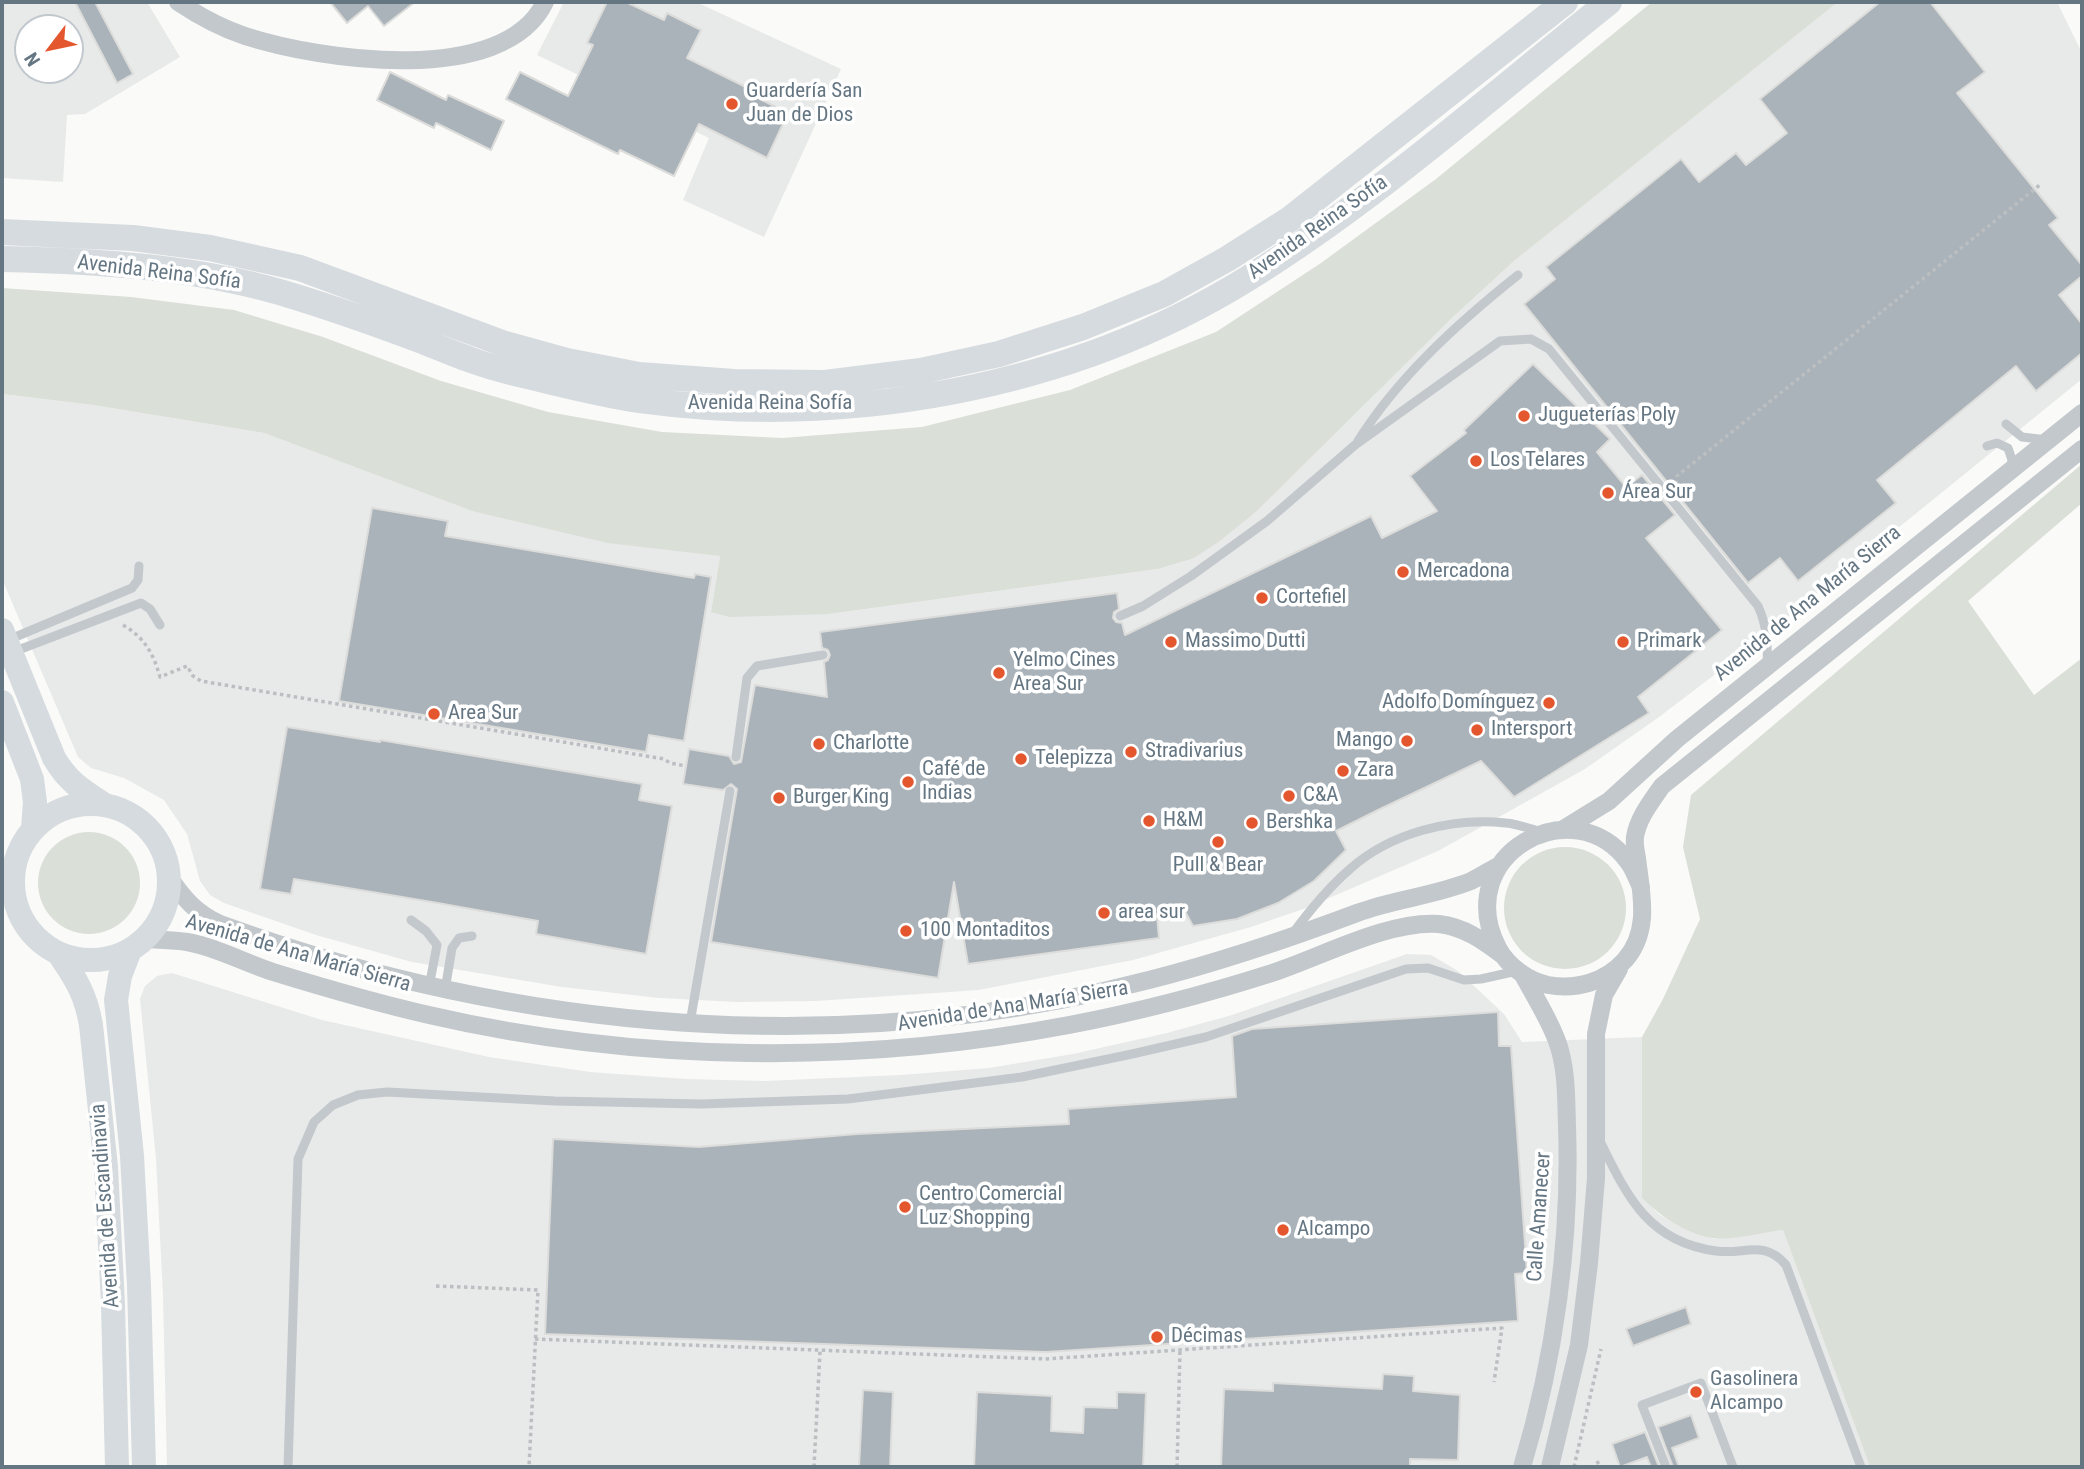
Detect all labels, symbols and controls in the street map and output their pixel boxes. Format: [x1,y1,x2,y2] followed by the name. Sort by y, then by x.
[14,14,84,84] north arrow
[20,48,45,70] text: N
[746,79,862,129] place label: Guardería San Juan de Dios
[724,96,740,112] marker: Guardería San Juan de Dios
[1243,170,1393,286] street label: Avenida Reina Sofía
[76,250,242,296] street label: Avenida Reina Sofía
[688,391,852,417] street label: Avenida Reina Sofía
[1538,403,1676,429] place label: Jugueterías Poly
[1516,408,1532,424] marker: Jugueterías Poly
[1490,448,1585,474] place label: Los Telares
[1468,453,1484,469] marker: Los Telares
[1622,480,1692,506] place label: Área Sur
[1600,485,1616,501] marker: Área Sur
[1710,521,1906,687] street label: Avenida de Ana María Sierra
[1417,559,1510,585] place label: Mercadona
[1395,564,1411,580] marker: Mercadona
[1276,585,1346,611] place label: Cortefiel
[1254,590,1270,606] marker: Cortefiel
[1185,629,1305,655] place label: Massimo Dutti
[1637,629,1702,655] place label: Primark
[1163,634,1179,650] marker: Massimo Dutti
[1615,634,1631,650] marker: Primark
[1013,648,1116,698] place label: Yelmo Cines Area Sur
[991,665,1007,681] marker: Yelmo Cines Area Sur
[1382,690,1535,716] place label: Adolfo Domínguez
[1541,695,1557,711] marker: Adolfo Domínguez
[448,701,518,727] place label: Area Sur
[426,706,442,722] marker: Area Sur
[1491,717,1572,743] place label: Intersport
[1469,722,1485,738] marker: Intersport
[1336,728,1393,754] place label: Mango
[833,731,909,757] place label: Charlotte
[1399,733,1415,749] marker: Mango
[811,736,827,752] marker: Charlotte
[1145,739,1243,765] place label: Stradivarius
[1123,744,1139,760] marker: Stradivarius
[1035,746,1113,772] place label: Telepizza
[1013,751,1029,767] marker: Telepizza
[922,757,985,807] place label: Café de Indias
[1357,758,1394,784] place label: Zara
[1335,763,1351,779] marker: Zara
[900,774,916,790] marker: Café de Indias
[1303,783,1338,809] place label: C&A
[793,785,889,811] place label: Burger King
[1281,788,1297,804] marker: C&A
[771,790,787,806] marker: Burger King
[1163,808,1203,834] place label: H&M
[1266,810,1333,836] place label: Bershka
[1141,813,1157,829] marker: H&M
[1244,815,1260,831] marker: Bershka
[1210,834,1226,850] marker: Pull & Bear
[1173,853,1263,879] place label: Pull & Bear
[1118,900,1185,926] place label: area sur
[1096,905,1112,921] marker: area sur
[183,910,413,998] street label: Avenida de Ana María Sierra
[920,918,1050,944] place label: 100 Montaditos
[898,923,914,939] marker: 100 Montaditos
[896,976,1130,1038] street label: Avenida de Ana María Sierra
[86,1103,126,1309] street label: Avenida de Escandinavia
[1523,1151,1557,1283] street label: Calle Amanecer
[919,1182,1062,1232] place label: Centro Comercial Luz Shopping
[897,1199,913,1215] marker: Centro Comercial Luz Shopping
[1297,1217,1370,1243] place label: Alcampo
[1275,1222,1291,1238] marker: Alcampo
[1171,1324,1243,1350] place label: Décimas
[1149,1329,1165,1345] marker: Décimas
[1710,1367,1798,1417] place label: Gasolinera Alcampo
[1688,1384,1704,1400] marker: Gasolinera Alcampo

